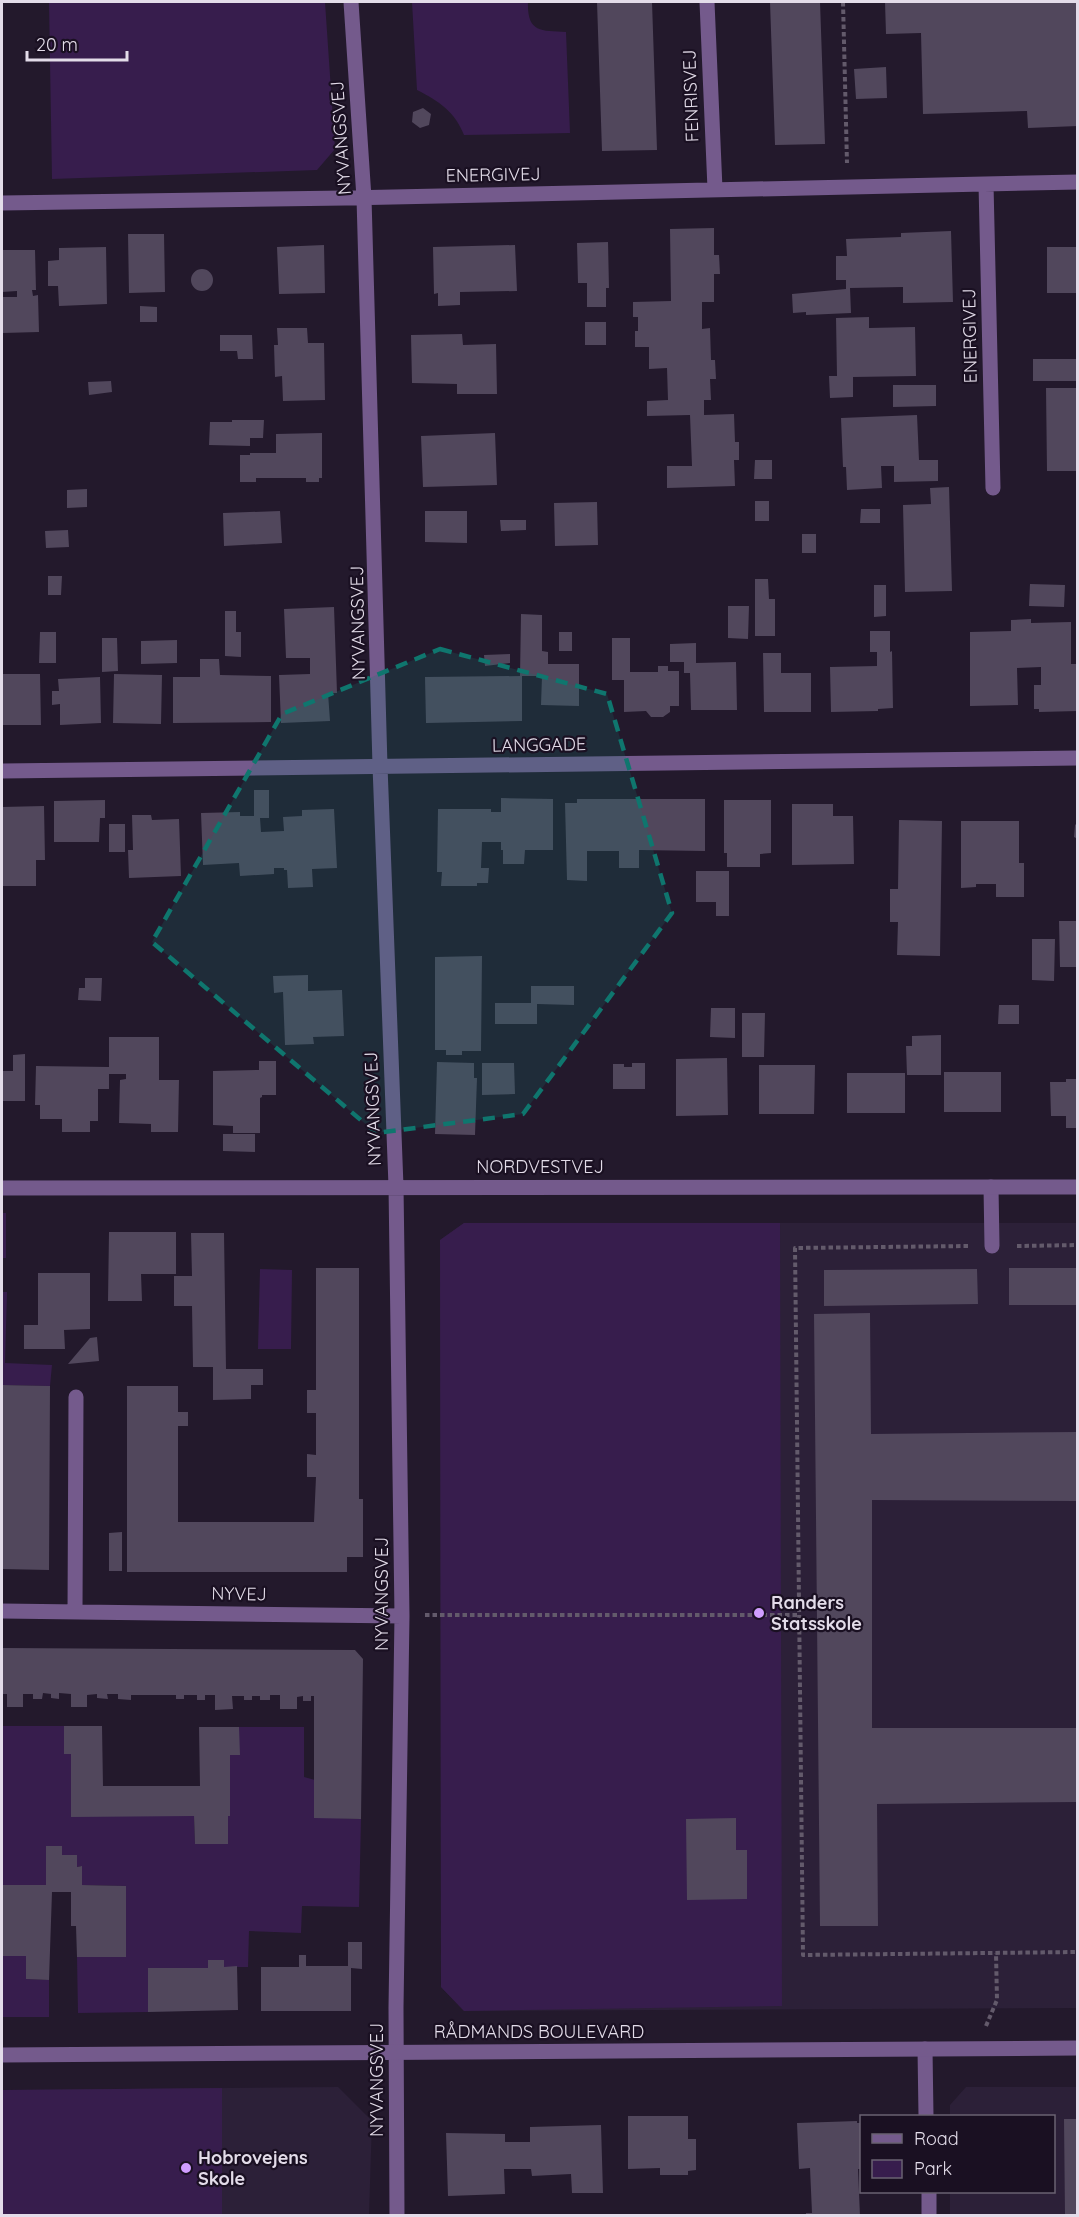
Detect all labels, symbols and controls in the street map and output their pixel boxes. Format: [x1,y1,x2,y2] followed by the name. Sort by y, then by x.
[27,24,128,62] scale bar
[36,33,78,56] text: 20 m
[677,49,704,143] street label: FENRISVEJ
[325,80,356,196] street label: NYVANGSVEJ
[445,162,541,187] street label: ENERGIVEJ
[957,288,982,384] street label: ENERGIVEJ
[345,566,370,680] street label: NYVANGSVEJ
[492,732,586,757] street label: LANGGADE
[359,1052,386,1166] street label: NYVANGSVEJ
[476,1155,604,1178] street label: NORDVESTVEJ
[370,1537,393,1651] street label: NYVANGSVEJ
[211,1582,267,1605] street label: NYVEJ
[771,1591,862,1635] place label: Randers Statsskole
[752,1606,766,1620] marker: Randers Statsskole
[434,2020,644,2043] street label: RÅDMANDS BOULEVARD
[365,2023,388,2137] street label: NYVANGSVEJ
[860,2115,1055,2193] legend
[914,2127,959,2150] text: Road
[198,2146,308,2190] place label: Hobrovejens Skole
[914,2157,952,2180] text: Park
[179,2161,193,2175] marker: Hobrovejens Skole

